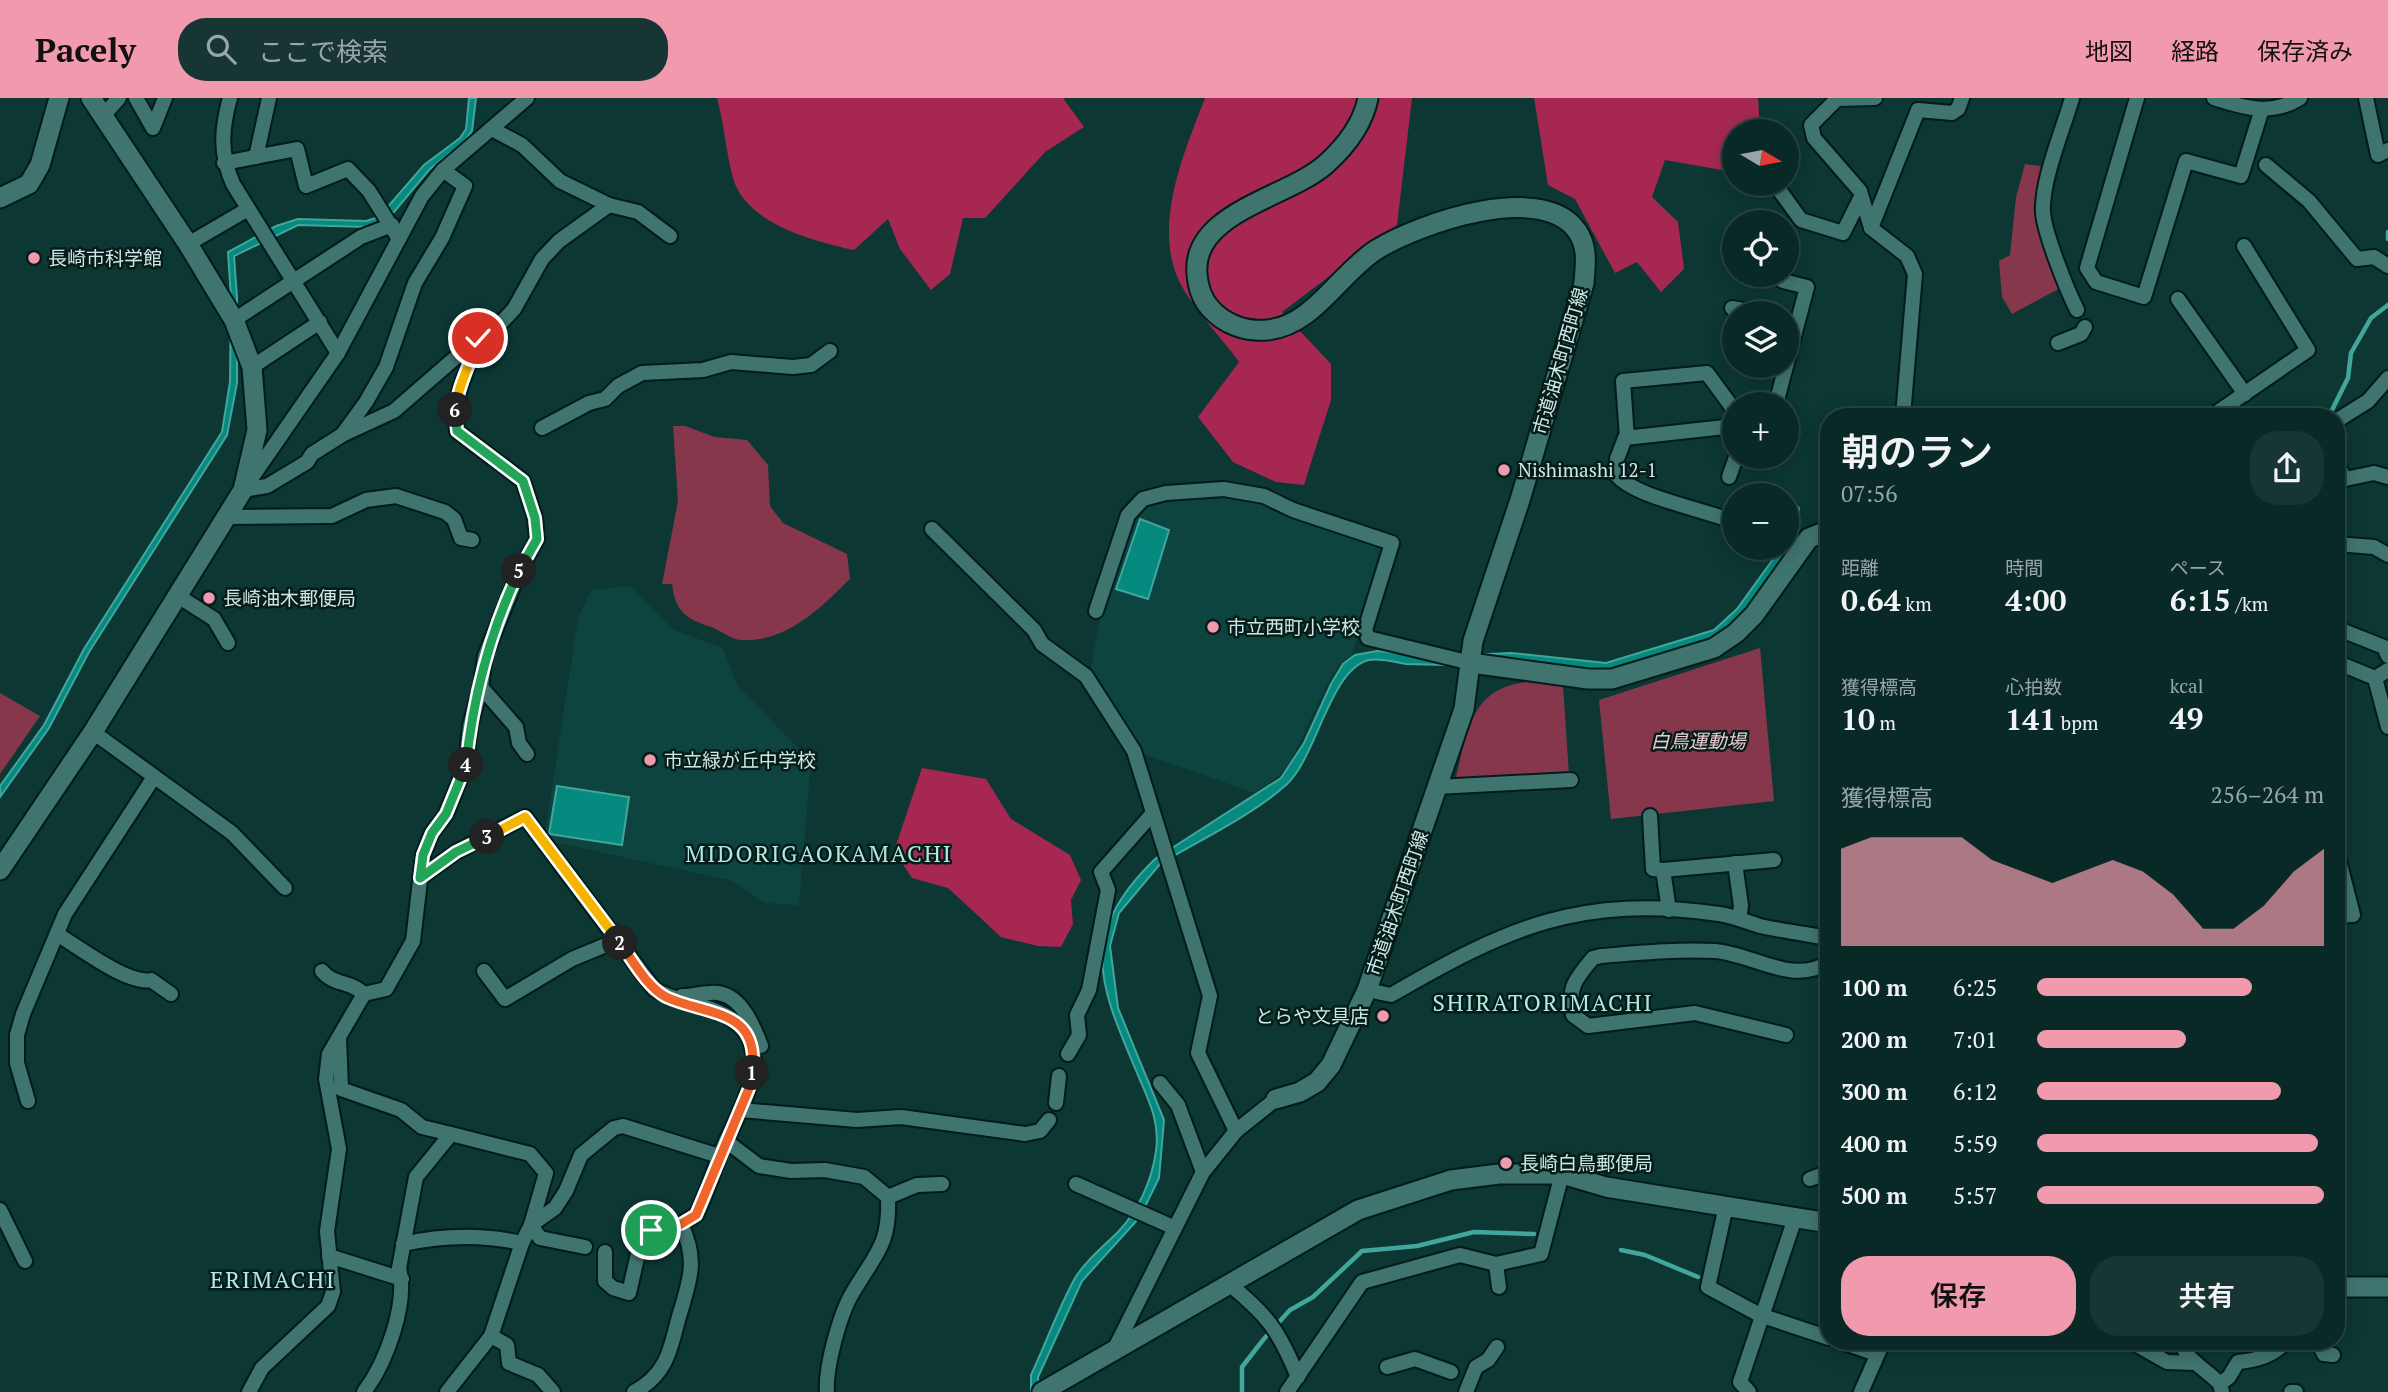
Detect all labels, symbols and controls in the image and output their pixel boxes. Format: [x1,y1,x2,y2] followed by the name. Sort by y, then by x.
[178,18,668,81] search box
[35,28,136,71] text: Pacely
[202,30,240,68] icon: search
[258,34,388,68] text: ここで検索
[2085,35,2133,67] text: 地図
[2171,35,2219,67] text: 経路
[2257,35,2353,67] text: 保存済み
[1722,119,1799,196] north arrow
[1722,119,1799,560] map controls
[1722,210,1799,287] button: locate
[48,245,162,270] place label: 長崎市科学館
[26,250,42,266] marker: 長崎市科学館
[1527,284,1592,437] street label: 市道油木町西町線
[1722,301,1799,378] button: layers
[448,308,508,368] pin
[459,319,497,357] icon: check
[438,392,472,428] pin: 6
[1722,392,1799,469] button: +
[449,397,460,422] text: 6
[1841,427,1993,477] text: 朝のラン
[2250,431,2324,505] button: share
[1518,457,1657,482] place label: Nishimashi 12-1
[1496,462,1512,478] marker: Nishimashi 12-1
[1841,478,1898,509] text: 07:56
[1722,483,1799,560] button: −
[502,554,536,588] pin: 5
[1841,555,1879,580] text: 距離
[2005,555,2043,580] text: 時間
[2170,555,2226,580] text: ペース
[513,558,524,583] text: 5
[1841,580,1901,620] text: 0.64
[2005,580,2066,620] text: 4:00
[2170,580,2231,620] text: 6:15
[223,585,356,610] place label: 長崎油木郵便局
[201,590,217,606] marker: 長崎油木郵便局
[1901,591,1932,616] text: km
[2231,591,2268,616] text: /km
[1227,614,1360,639] place label: 市立西町小学校
[1205,619,1221,635] marker: 市立西町小学校
[2170,673,2203,698] text: kcal
[1841,674,1917,699] text: 獲得標高
[2005,674,2062,699] text: 心拍数
[2170,698,2204,738] text: 49
[1841,699,1875,739] text: 10
[2005,699,2056,739] text: 141
[1875,710,1896,735] text: m
[2056,710,2098,735] text: bpm
[1650,728,1747,753] park label: 白鳥運動場
[664,747,816,772] place label: 市立緑が丘中学校
[448,748,484,782] pin: 4
[460,752,471,777] text: 4
[642,752,658,768] marker: 市立緑が丘中学校
[2211,779,2324,810] text: 256–264 m
[1841,782,1933,813] text: 獲得標高
[470,820,504,854] pin: 3
[481,824,492,849] text: 3
[1360,827,1433,979] street label: 市道油木町西町線
[685,838,953,869] district label: MIDORIGAOKAMACHI
[602,926,638,960] pin: 2
[614,930,625,955] text: 2
[1841,972,1907,1003] text: 100 m
[1953,972,1997,1003] text: 6:25
[1432,987,1654,1018] district label: SHIRATORIMACHI
[1255,1003,1369,1028] place label: とらや文具店
[1375,1008,1391,1024] marker: とらや文具店
[1841,1024,1907,1055] text: 200 m
[1953,1024,1997,1055] text: 7:01
[734,1056,770,1090] pin: 1
[746,1060,757,1085] text: 1
[1841,1076,1907,1107] text: 300 m
[1953,1076,1997,1107] text: 6:12
[1841,1128,1907,1159] text: 400 m
[1953,1128,1997,1159] text: 5:59
[1520,1150,1653,1175] place label: 長崎白鳥郵便局
[1498,1155,1514,1171] marker: 長崎白鳥郵便局
[1841,1180,1907,1211] text: 500 m
[1953,1180,1997,1211] text: 5:57
[621,1200,681,1260] pin
[632,1211,670,1249] icon: arrive
[1841,1256,2076,1336] button: 保存
[2090,1256,2324,1336] button: 共有
[210,1264,336,1295] district label: ERIMACHI

